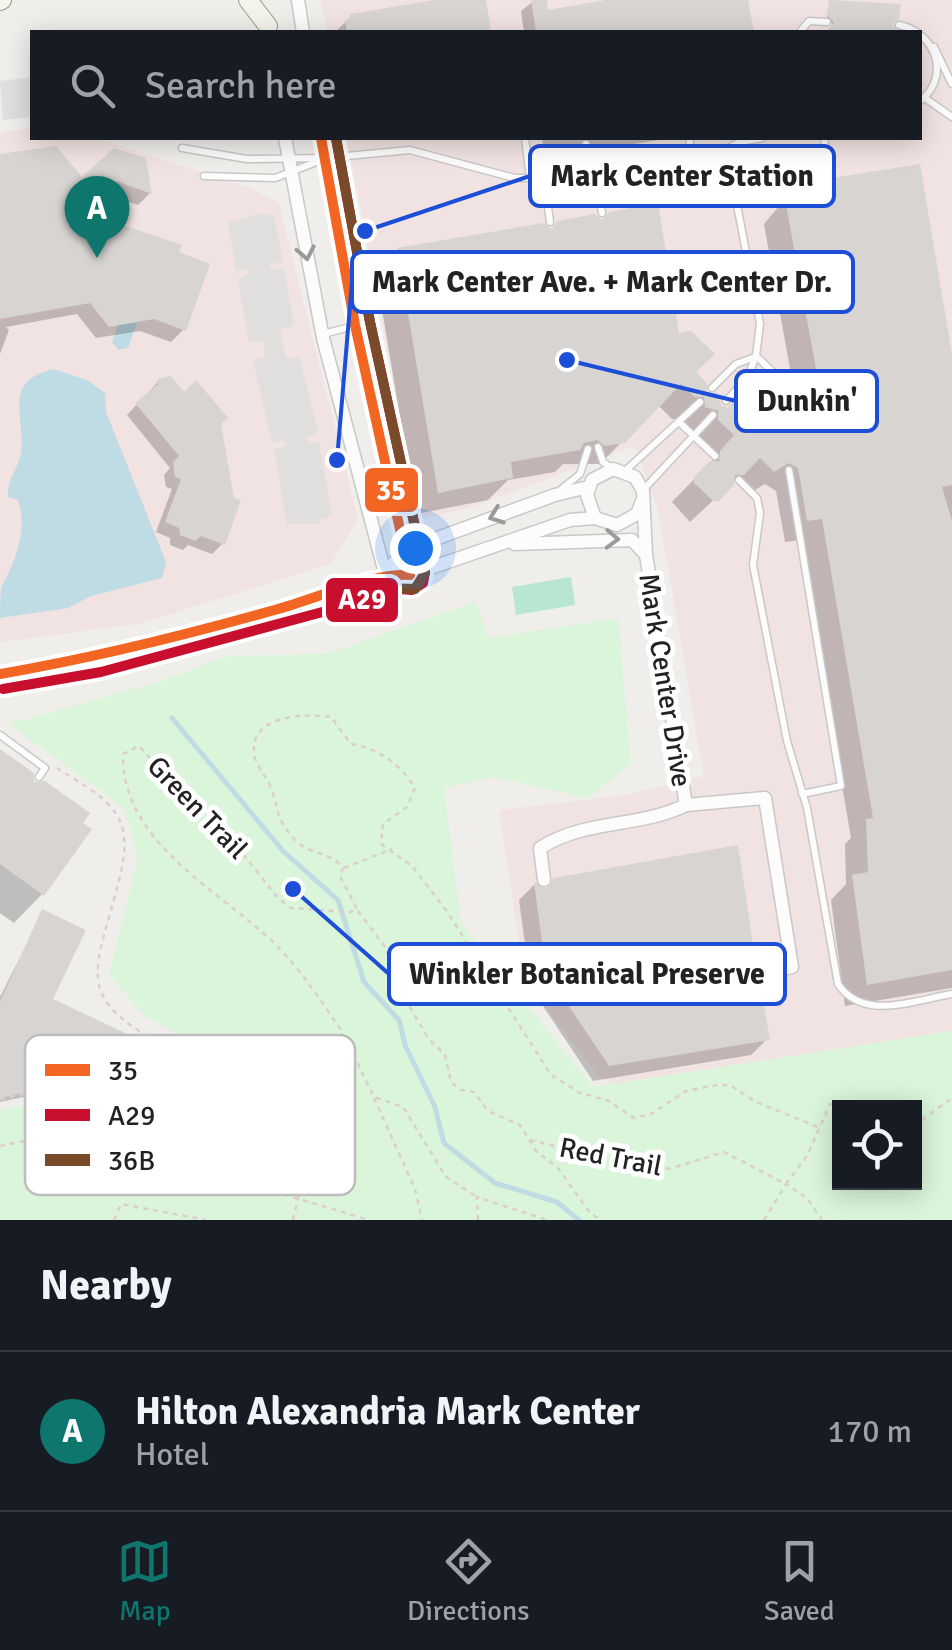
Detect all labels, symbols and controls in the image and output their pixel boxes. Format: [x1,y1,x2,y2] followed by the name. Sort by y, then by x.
[30,30,922,140] search box
[65,58,120,113] icon: search
[145,62,337,109] text: Search here
[530,146,834,206] callout: Mark Center Station
[550,158,814,195] text: Mark Center Station
[64,176,130,258] pin: A
[295,244,316,261] one-way arrow
[352,252,853,312] callout: Mark Center Ave. + Mark Center Dr.
[372,264,832,301] text: Mark Center Ave. + Mark Center Dr.
[736,371,877,431] callout: Dunkin'
[757,383,857,420] text: Dunkin'
[363,466,420,514] line badge: 35
[376,474,406,508] text: 35
[488,504,505,525] one-way arrow
[390,523,441,574] your location
[605,529,621,550] one-way arrow
[631,571,699,789] street label: Mark Center Drive
[324,576,400,624] line badge: A29
[338,583,386,617] text: A29
[140,749,255,866] street label: Green Trail
[389,944,785,1004] callout: Winkler Botanical Preserve
[409,956,765,993] text: Winkler Botanical Preserve
[25,1035,355,1195] legend
[108,1054,138,1088] text: 35
[108,1099,155,1133] text: A29
[832,1100,922,1190] map controls
[832,1100,922,1190] button: locate
[556,1130,665,1184] street label: Red Trail
[108,1144,155,1178] text: 36B
[40,1260,172,1311] text: Nearby
[135,1388,640,1435] text: Hilton Alexandria Mark Center
[62,1412,83,1451] text: A
[828,1412,912,1451] text: 170 m
[135,1435,209,1474] text: Hotel
[117,1534,172,1628] tab: Map
[407,1534,529,1628] tab: Directions
[764,1534,835,1628] tab: Saved

